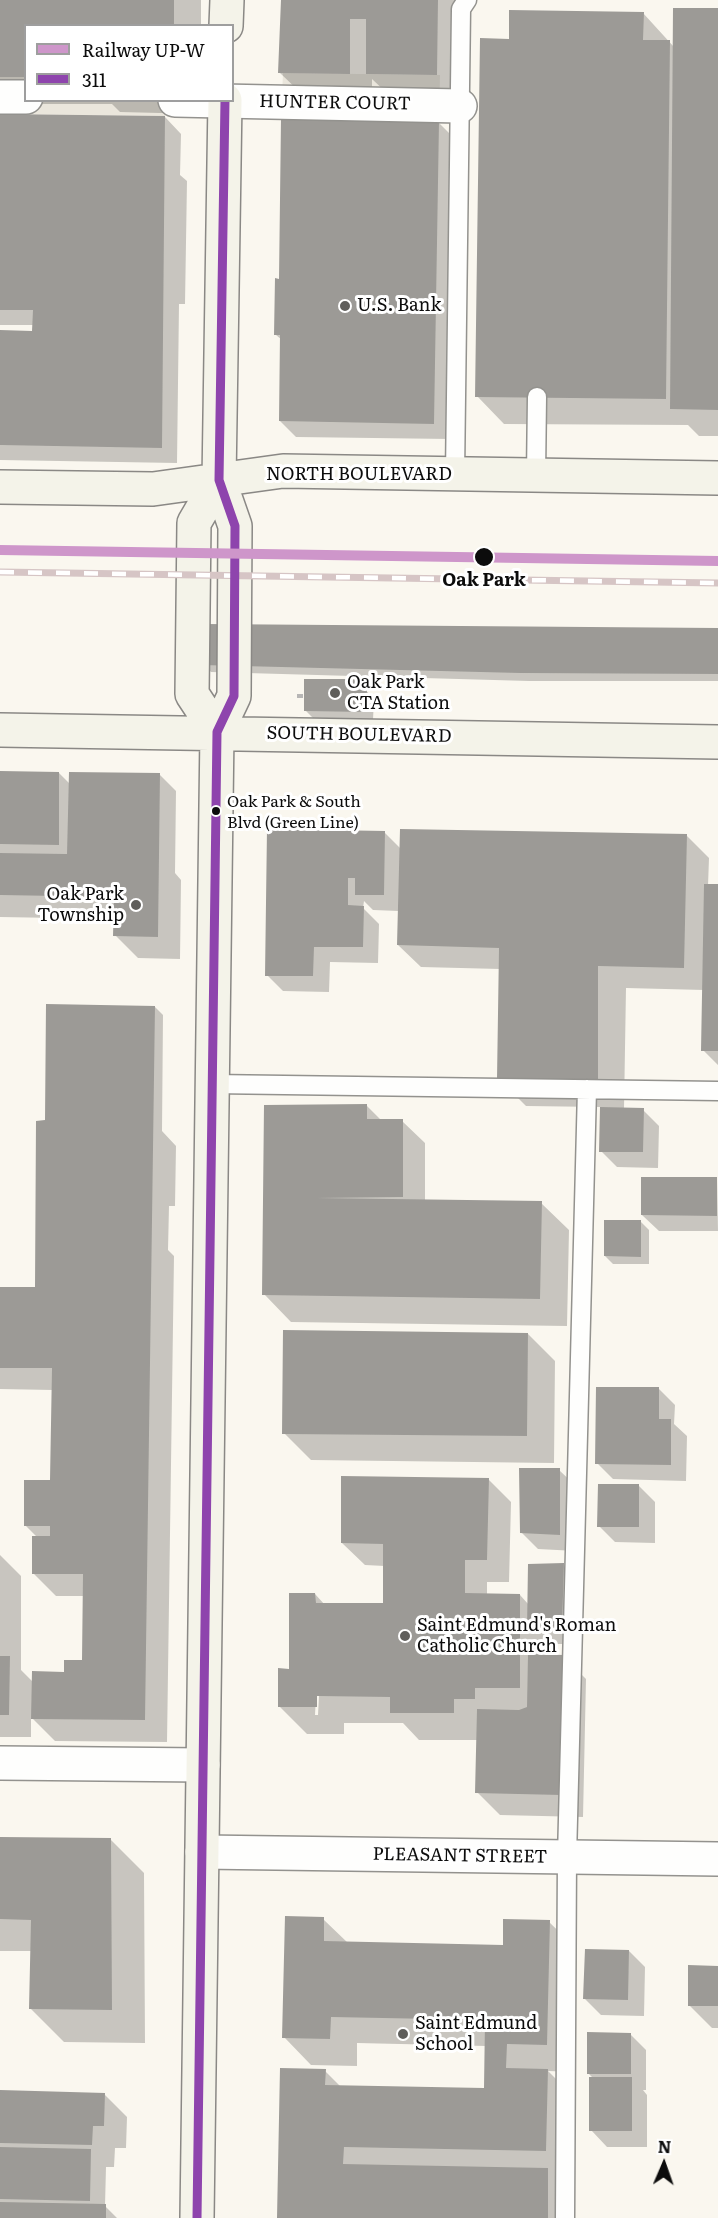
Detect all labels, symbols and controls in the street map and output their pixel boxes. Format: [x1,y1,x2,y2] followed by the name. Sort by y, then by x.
[24,24,234,102] legend
[82,36,205,63] text: Railway UP-W
[82,66,106,93] text: 311
[259,91,411,115] street label: HUNTER COURT
[357,295,441,317] place label: U.S. Bank
[338,299,352,313] marker: U.S. Bank
[266,464,452,486] street label: NORTH BOULEVARD
[473,546,495,568] marker: Oak Park
[442,570,526,592] place label: Oak Park
[347,672,450,714] place label: Oak Park CTA Station
[328,686,342,700] marker: Oak Park CTA Station
[266,723,452,747] street label: SOUTH BOULEVARD
[227,792,361,830] place label: Oak Park & South Blvd (Green Line)
[210,805,222,817] marker: Oak Park & South Blvd (Green Line)
[37,884,124,926] place label: Oak Park Township
[129,898,143,912] marker: Oak Park Township
[417,1615,616,1658] place label: Saint Edmund's Roman Catholic Church
[398,1629,412,1643] marker: Saint Edmund's Roman Catholic Church
[372,1844,548,1868] street label: PLEASANT STREET
[415,2013,537,2056] place label: Saint Edmund School
[396,2027,410,2041] marker: Saint Edmund School
[634,2134,694,2194] north arrow
[657,2134,672,2158] text: N

